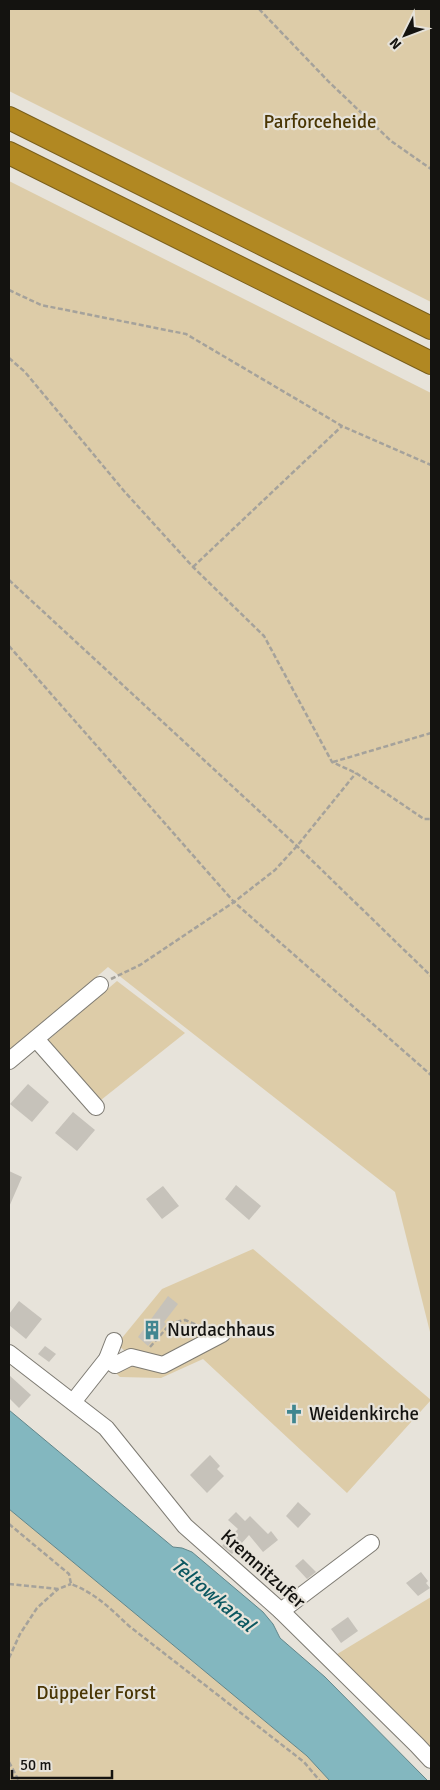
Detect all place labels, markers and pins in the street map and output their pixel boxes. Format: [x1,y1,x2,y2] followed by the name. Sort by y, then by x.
[167,1318,275,1342] place label: Nurdachhaus
[141,1319,163,1341] building icon: Nurdachhaus
[309,1402,419,1426] place label: Weidenkirche
[283,1403,305,1425] church icon: Weidenkirche

